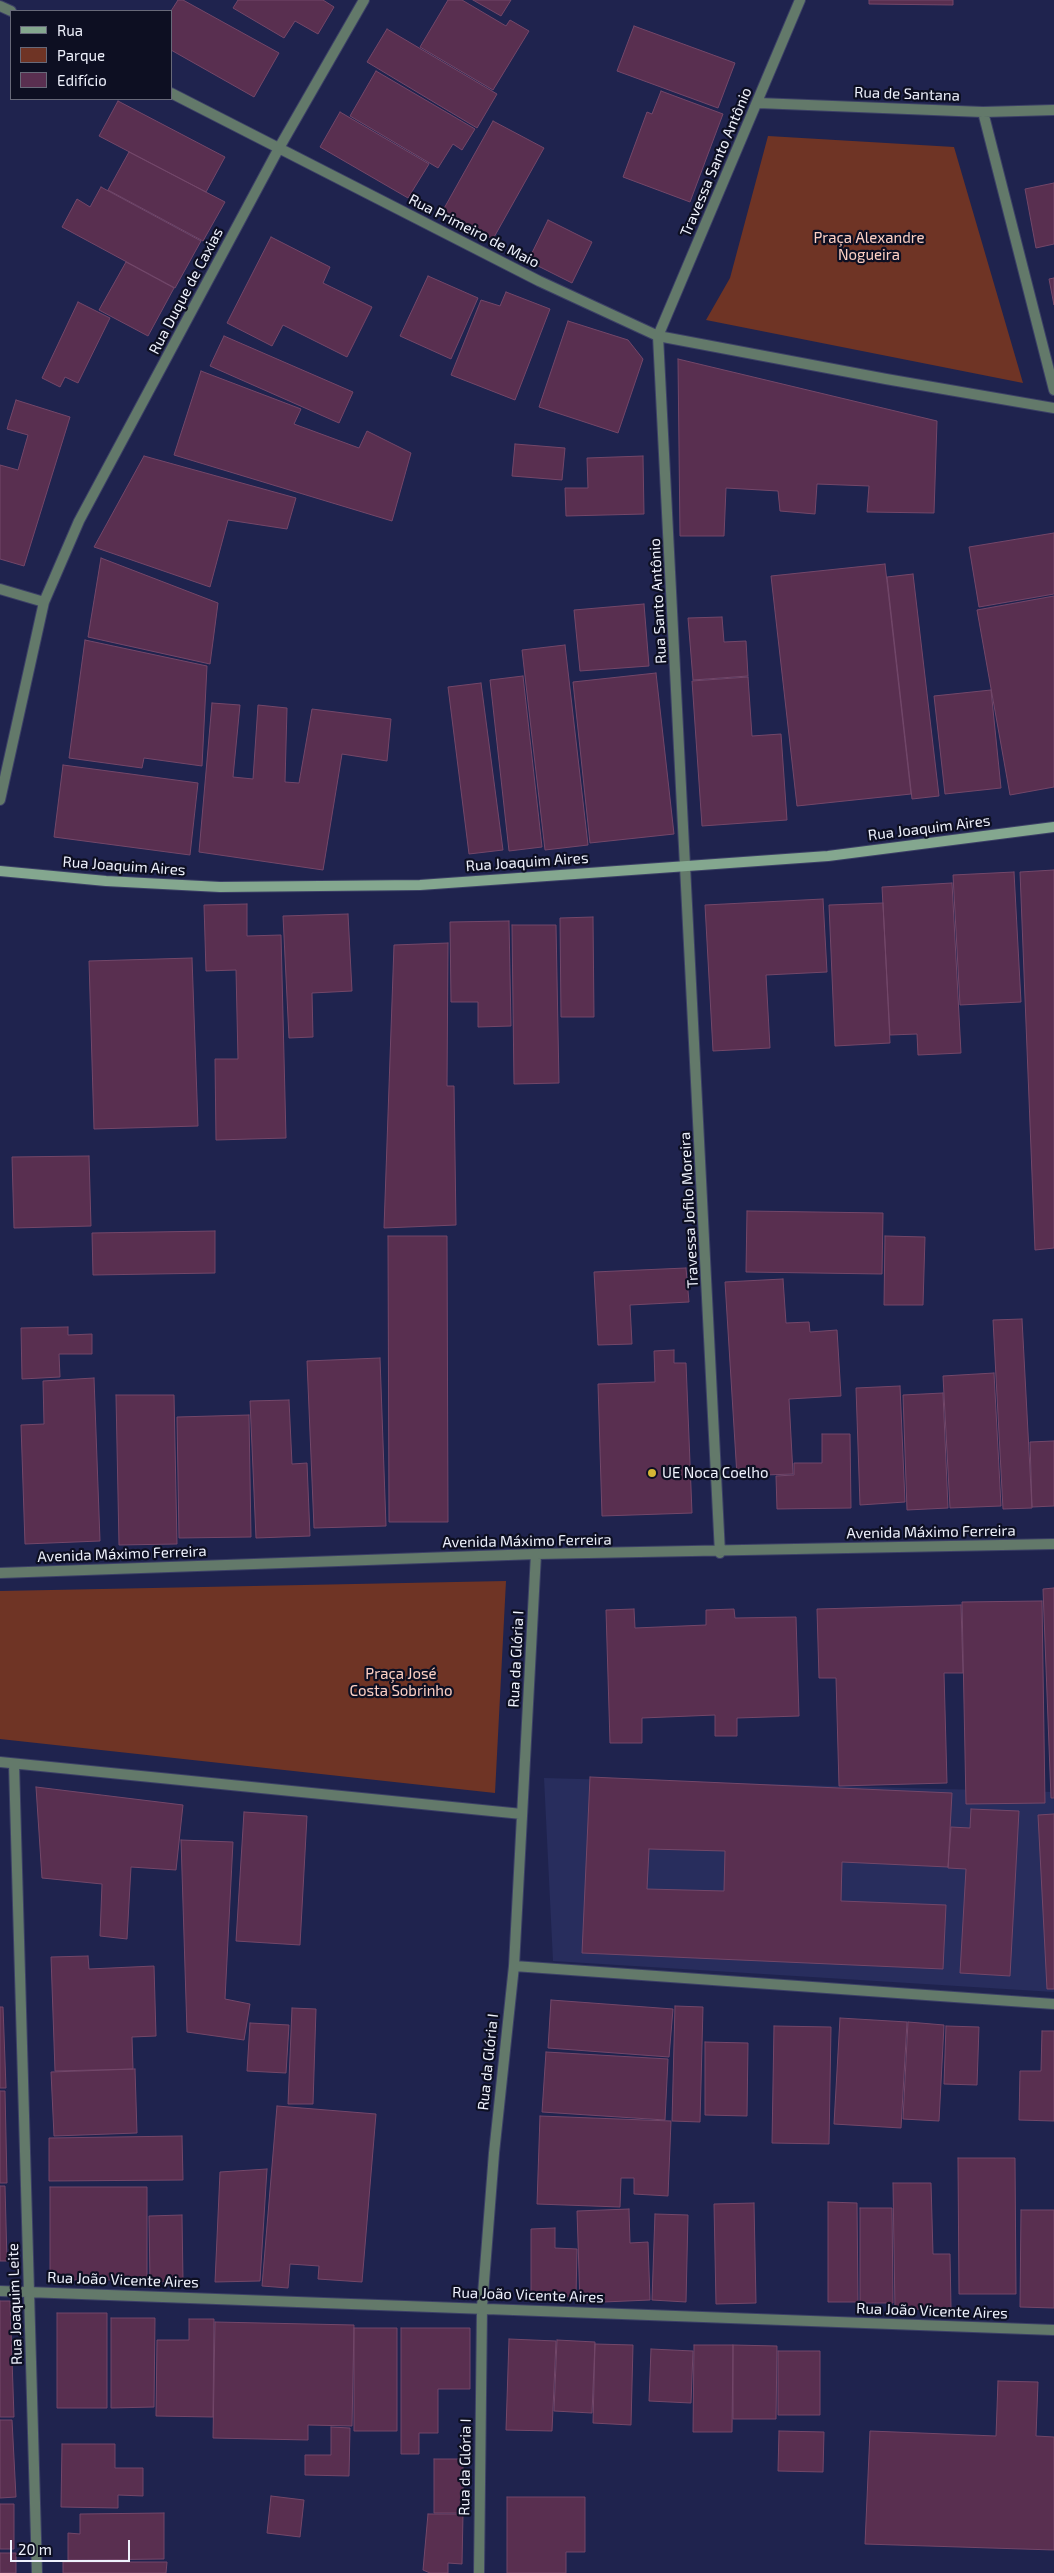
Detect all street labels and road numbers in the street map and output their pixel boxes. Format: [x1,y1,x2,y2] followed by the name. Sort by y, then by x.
[854,83,960,105] street label: Rua de Santana
[676,85,756,239] street label: Travessa Santo Antônio
[406,190,542,272] street label: Rua Primeiro de Maio
[145,225,227,357] street label: Rua Duque de Caxias
[646,538,670,664] street label: Rua Santo Antônio
[867,812,991,844] street label: Rua Joaquim Aires
[465,849,589,875] street label: Rua Joaquim Aires
[62,853,186,879] street label: Rua Joaquim Aires
[676,1131,702,1289] street label: Travessa Jofilo Moreira
[846,1522,1016,1542] street label: Avenida Máximo Ferreira
[442,1531,612,1551] street label: Avenida Máximo Ferreira
[37,1542,207,1566] street label: Avenida Máximo Ferreira
[504,1610,528,1708] street label: Rua da Glória I
[474,2013,502,2111] street label: Rua da Glória I
[4,2243,26,2365] street label: Rua Joaquim Leite
[47,2268,199,2292] street label: Rua João Vicente Aires
[452,2283,604,2307] street label: Rua João Vicente Aires
[856,2299,1008,2323] street label: Rua João Vicente Aires
[455,2418,475,2516] street label: Rua da Glória I

